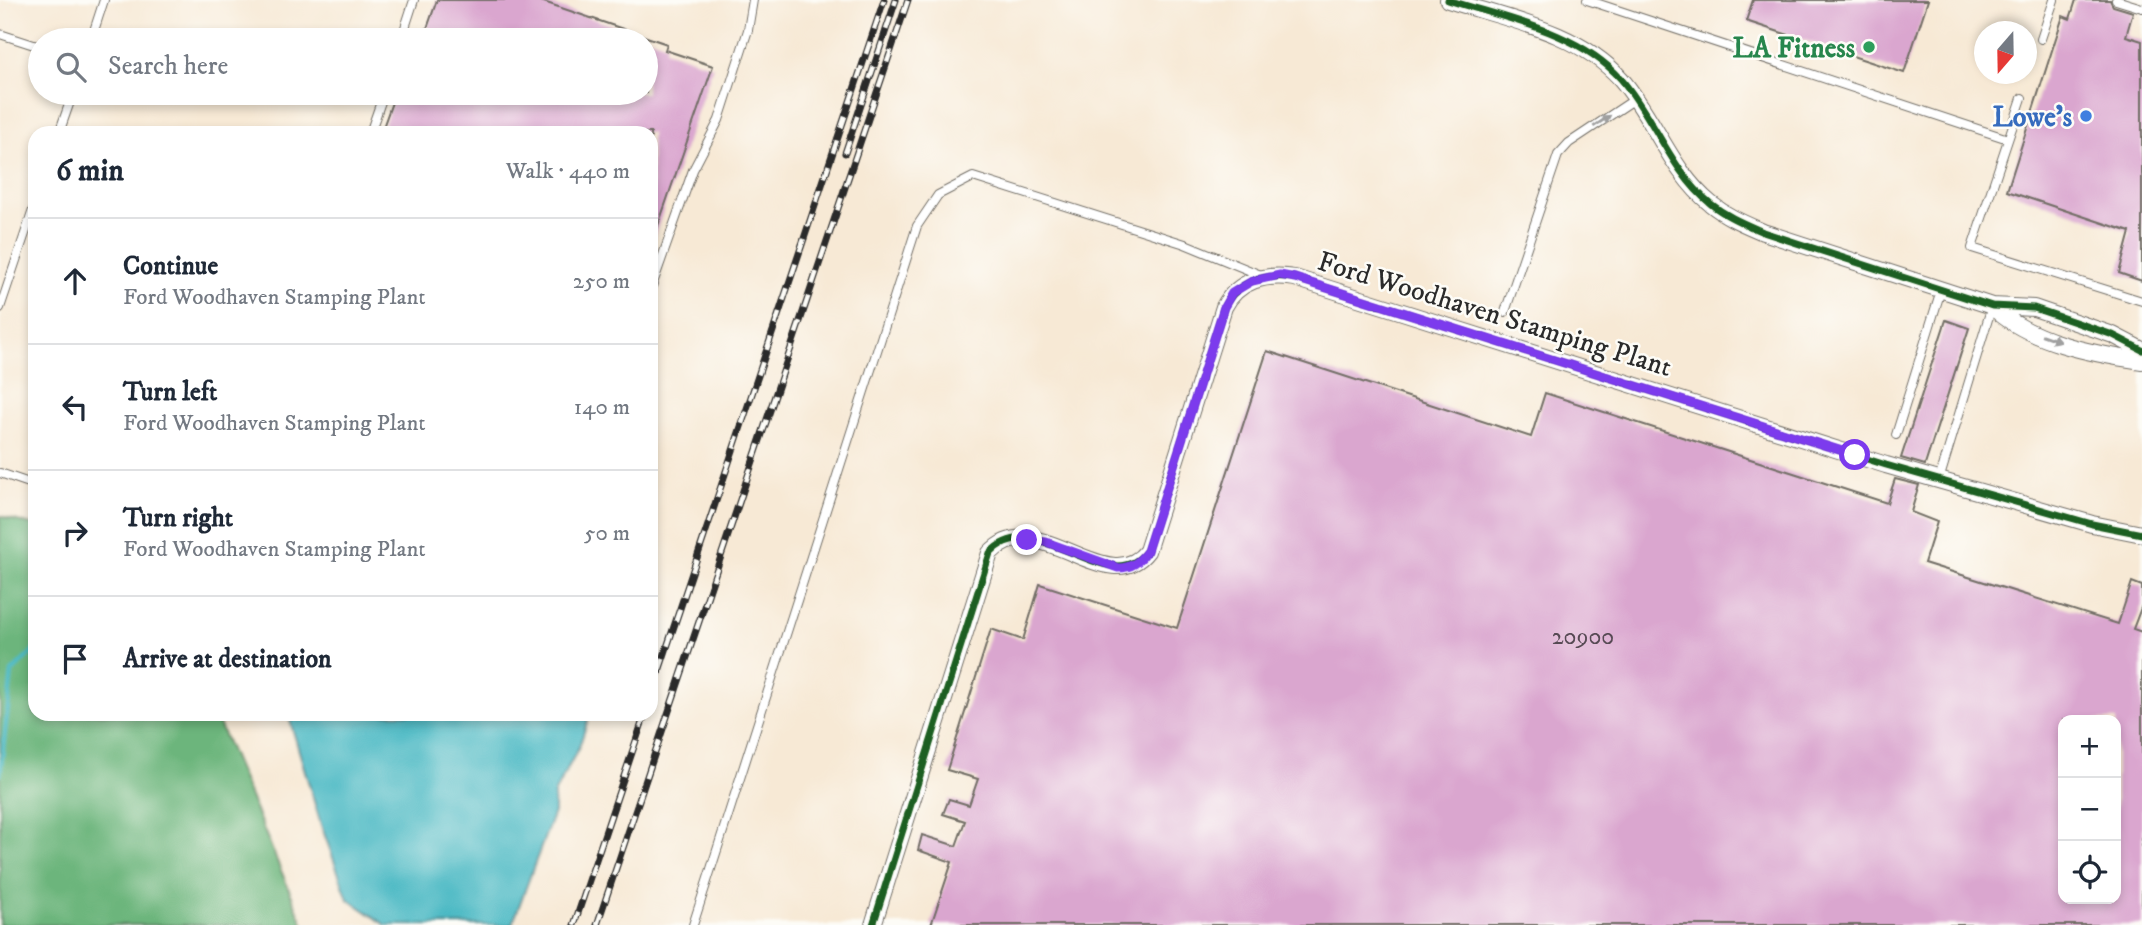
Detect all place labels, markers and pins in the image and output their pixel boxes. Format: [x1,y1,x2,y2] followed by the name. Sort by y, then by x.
[1732,31,1856,66] place label: LA Fitness
[1861,39,1877,55] marker: LA Fitness
[1993,100,2073,135] place label: Lowe's
[2078,108,2094,124] marker: Lowe's

